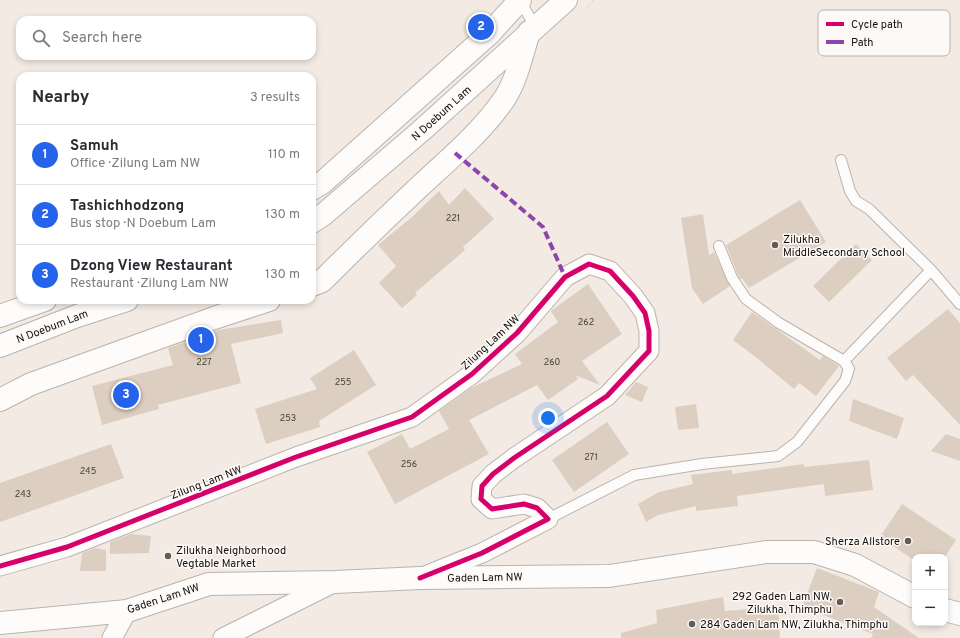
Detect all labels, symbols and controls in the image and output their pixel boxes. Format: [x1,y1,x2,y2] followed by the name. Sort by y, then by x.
[818,10,950,56] legend
[468,12,494,42] pin: 2
[16,16,316,60] search box
[851,18,903,32] text: Cycle path
[30,27,52,49] icon: search
[62,29,142,48] text: Search here
[851,36,873,50] text: Path
[409,83,474,144] street label: N Doebum Lam
[32,87,89,109] text: Nearby
[250,90,300,106] text: 3 results
[70,137,119,156] text: Samuh
[42,147,48,163] text: 1
[268,147,300,163] text: 110 m
[70,156,200,172] text: Office · Zilung Lam NW
[70,197,184,216] text: Tashichhodzong
[41,207,49,223] text: 2
[265,207,300,223] text: 130 m
[446,213,460,224] house number: 221
[70,216,216,232] text: Bus stop · N Doebum Lam
[783,233,905,260] place label: Zilukha MiddleSecondary School
[770,240,780,250] marker: Zilukha MiddleSecondary School
[70,257,233,276] text: Dzong View Restaurant
[41,267,49,283] text: 3
[265,267,300,283] text: 130 m
[70,276,229,292] text: Restaurant · Zilung Lam NW
[14,307,90,347] street label: N Doebum Lam
[458,312,523,373] street label: Zilung Lam NW
[578,317,594,328] house number: 262
[188,325,214,355] pin: 1
[196,357,212,368] house number: 227
[544,357,561,368] house number: 260
[335,377,351,388] house number: 255
[113,380,139,410] pin: 3
[538,408,558,428] your location
[280,413,296,424] house number: 253
[584,452,598,463] house number: 271
[401,459,417,470] house number: 256
[169,463,244,503] street label: Zilung Lam NW
[80,466,96,477] house number: 245
[15,489,31,500] house number: 243
[825,535,900,549] place label: Sherza Allstore
[903,536,913,546] marker: Sherza Allstore
[176,544,286,571] place label: Zilukha Neighborhood Vegtable Market
[163,551,173,561] marker: Zilukha Neighborhood Vegtable Market
[912,554,948,626] map controls
[912,554,948,590] button: +
[447,570,523,586] street label: Gaden Lam NW
[125,581,201,617] street label: Gaden Lam NW
[732,590,833,617] place label: 292 Gaden Lam NW, Zilukha, Thimphu
[912,590,948,626] button: −
[835,597,845,607] marker: 292 Gaden Lam NW, Zilukha, Thimphu
[700,618,888,632] place label: 284 Gaden Lam NW, Zilukha, Thimphu
[687,619,697,629] marker: 284 Gaden Lam NW, Zilukha, Thimphu

